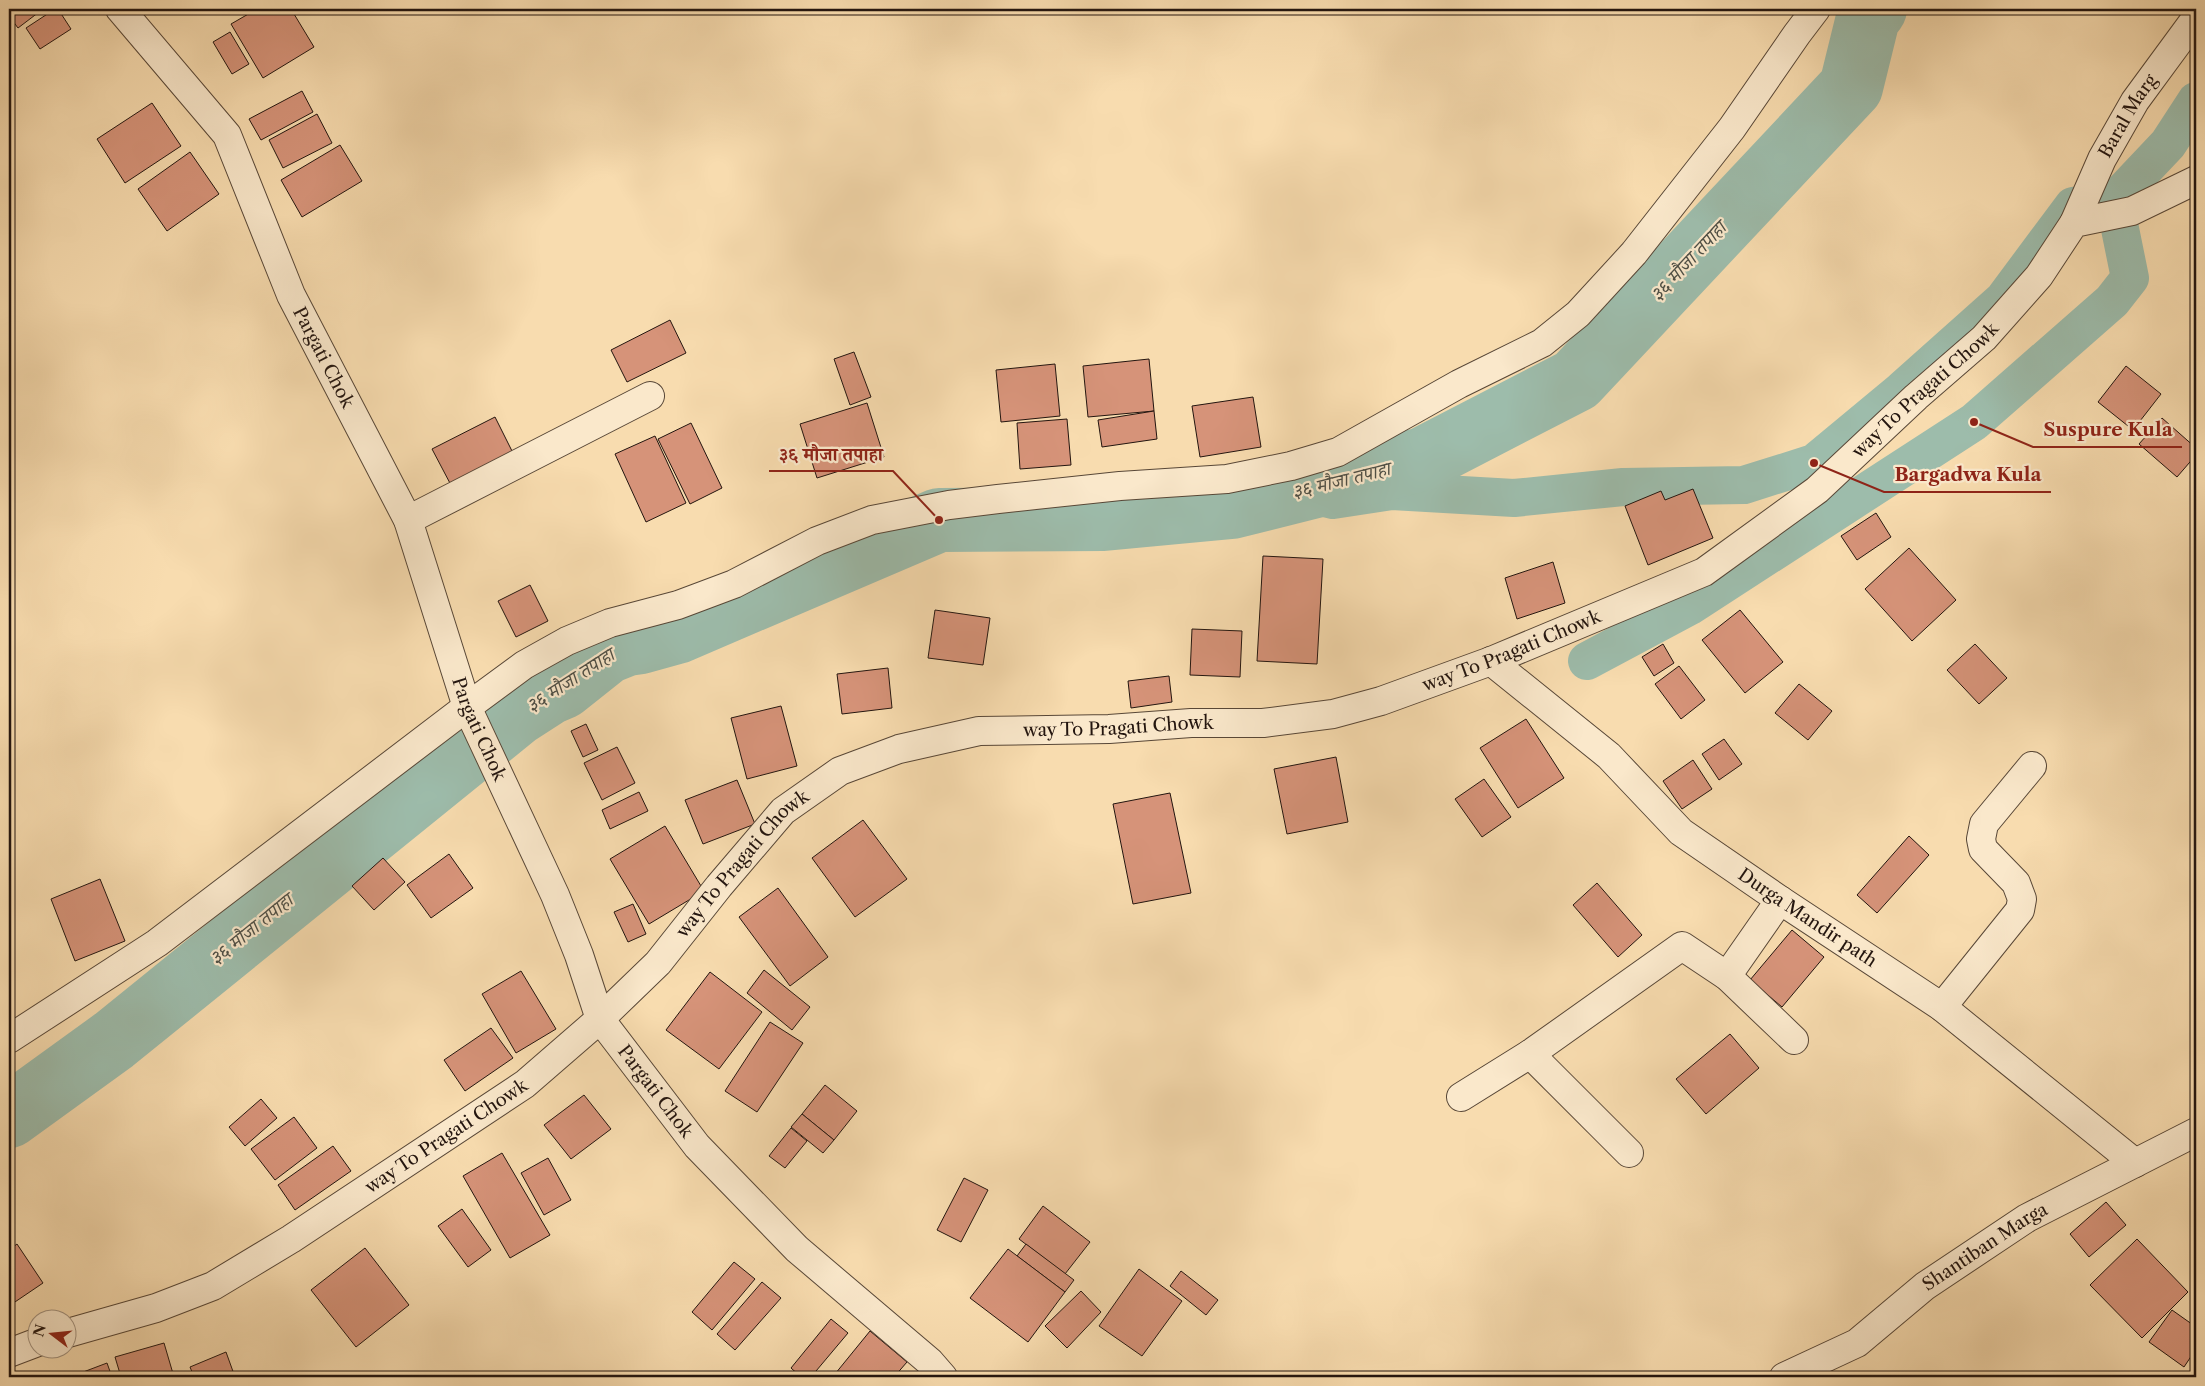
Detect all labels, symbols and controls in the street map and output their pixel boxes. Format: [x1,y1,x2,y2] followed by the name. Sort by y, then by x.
[2094,70,2162,162] street label: Baral Marg
[1646,214,1734,306] water label: ३६ मौजा तपाहा
[288,303,360,413] street label: Pargati Chok
[1847,317,2004,463] street label: way To Pragati Chowk
[2033,413,2182,447] callout: Suspure Kula
[2043,418,2174,441] text: Suspure Kula
[769,437,893,471] callout: ३६ मौजा तपाहा
[779,443,885,466] text: ३६ मौजा तपाहा
[1290,456,1397,504] water label: ३६ मौजा तपाहा
[1884,458,2051,492] callout: Bargadwa Kula
[1894,463,2043,486] text: Bargadwa Kula
[1418,605,1606,696] street label: way To Pragati Chowk
[522,641,622,717] water label: ३६ मौजा तपाहा
[447,674,512,786] street label: Pargati Chok
[1022,712,1215,741] street label: way To Pragati Chowk
[671,784,814,943] street label: way To Pragati Chowk
[1734,864,1881,972] street label: Durga Mandir path
[205,886,301,970] water label: ३६ मौजा तपाहा
[613,1041,699,1143] street label: Pargati Chok
[360,1073,533,1198] street label: way To Pragati Chowk
[1918,1198,2052,1296] street label: Shantiban Marga
[28,1308,78,1358] north arrow
[29,1322,50,1339] text: N

